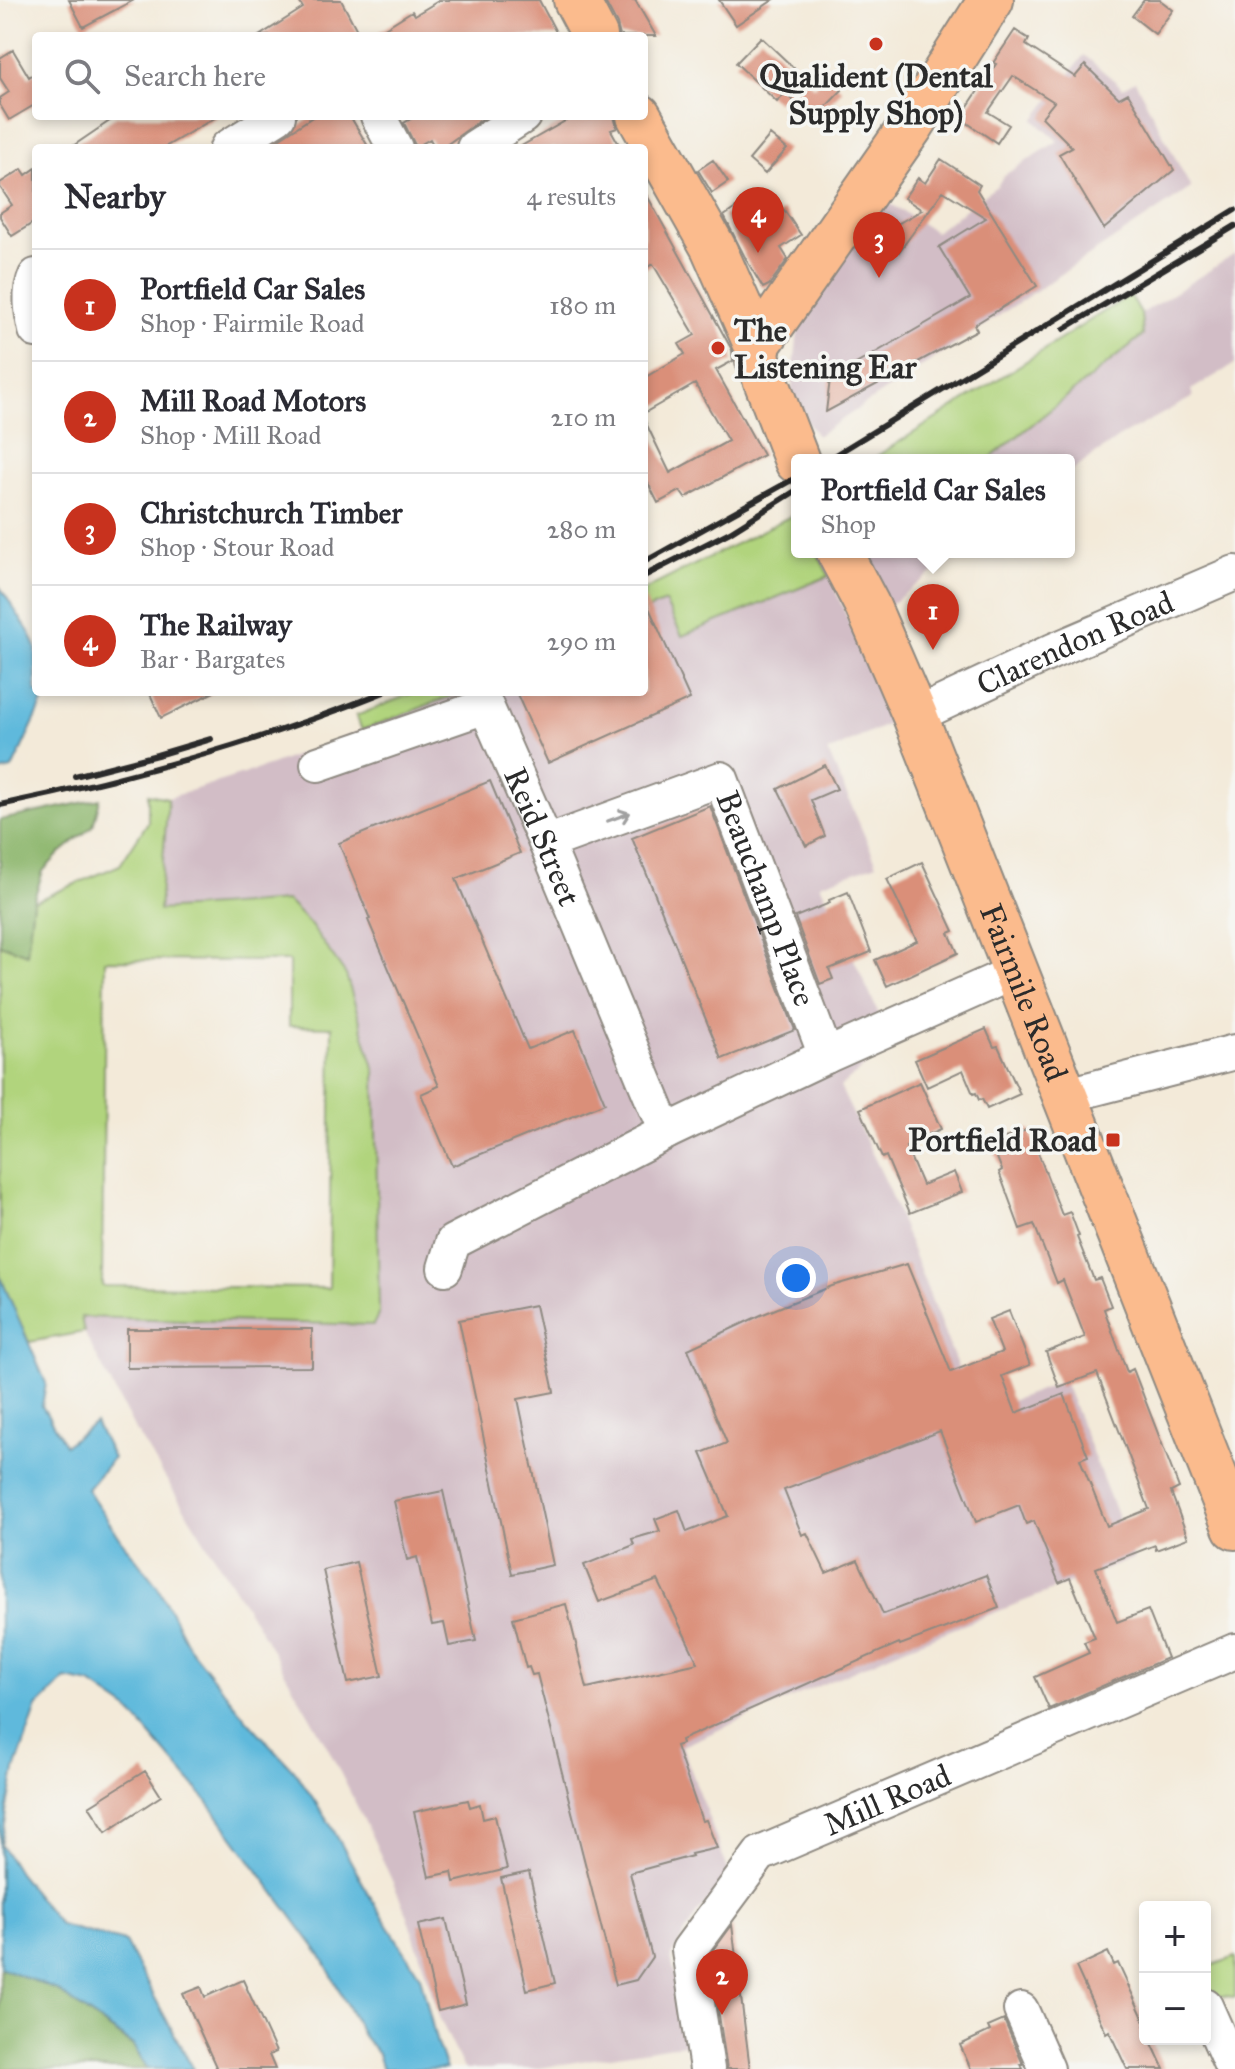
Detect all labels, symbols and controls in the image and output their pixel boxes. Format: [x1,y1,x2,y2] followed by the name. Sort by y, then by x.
[32,32,648,120] search box
[867,35,885,53] marker: Qualident (Dental Supply Shop)
[60,54,104,98] icon: search
[759,57,994,133] place label: Qualident (Dental Supply Shop)
[124,58,266,94] text: Search here
[64,176,166,217] text: Nearby
[527,180,616,212] text: 4 results
[732,187,784,253] pin: 4
[853,212,905,278] pin: 3
[140,271,365,307] text: Portfield Car Sales
[85,289,95,321] text: 1
[549,289,616,321] text: 180 m
[140,307,365,339] text: Shop · Fairmile Road
[734,311,917,387] place label: The Listening Ear
[709,339,727,357] marker: The Listening Ear
[140,383,366,419] text: Mill Road Motors
[84,401,96,433] text: 2
[550,401,616,433] text: 210 m
[140,419,322,451] text: Shop · Mill Road
[791,454,1075,558] popup
[820,472,1046,508] text: Portfield Car Sales
[140,495,402,531] text: Christchurch Timber
[820,508,876,540] text: Shop
[85,513,95,545] text: 3
[547,513,616,545] text: 280 m
[140,531,335,563] text: Shop · Stour Road
[970,582,1179,704] street label: Clarendon Road
[907,584,959,650] pin: 1
[140,607,292,643] text: The Railway
[83,625,97,657] text: 4
[547,625,616,657] text: 290 m
[140,643,285,675] text: Bar · Bargates
[496,761,589,912] street label: Reid Street
[708,785,825,1011] street label: Beauchamp Place
[607,808,632,823] one-way arrow
[972,898,1077,1087] street label: Fairmile Road
[908,1121,1098,1160] place label: Portfield Road
[1104,1131,1122,1149] marker: Portfield Road
[776,1258,816,1298] your location
[818,1755,956,1844] street label: Mill Road
[1139,1901,1211,2045] map controls
[1139,1901,1211,1973] button: +
[696,1949,748,2015] pin: 2
[1139,1973,1211,2045] button: −

